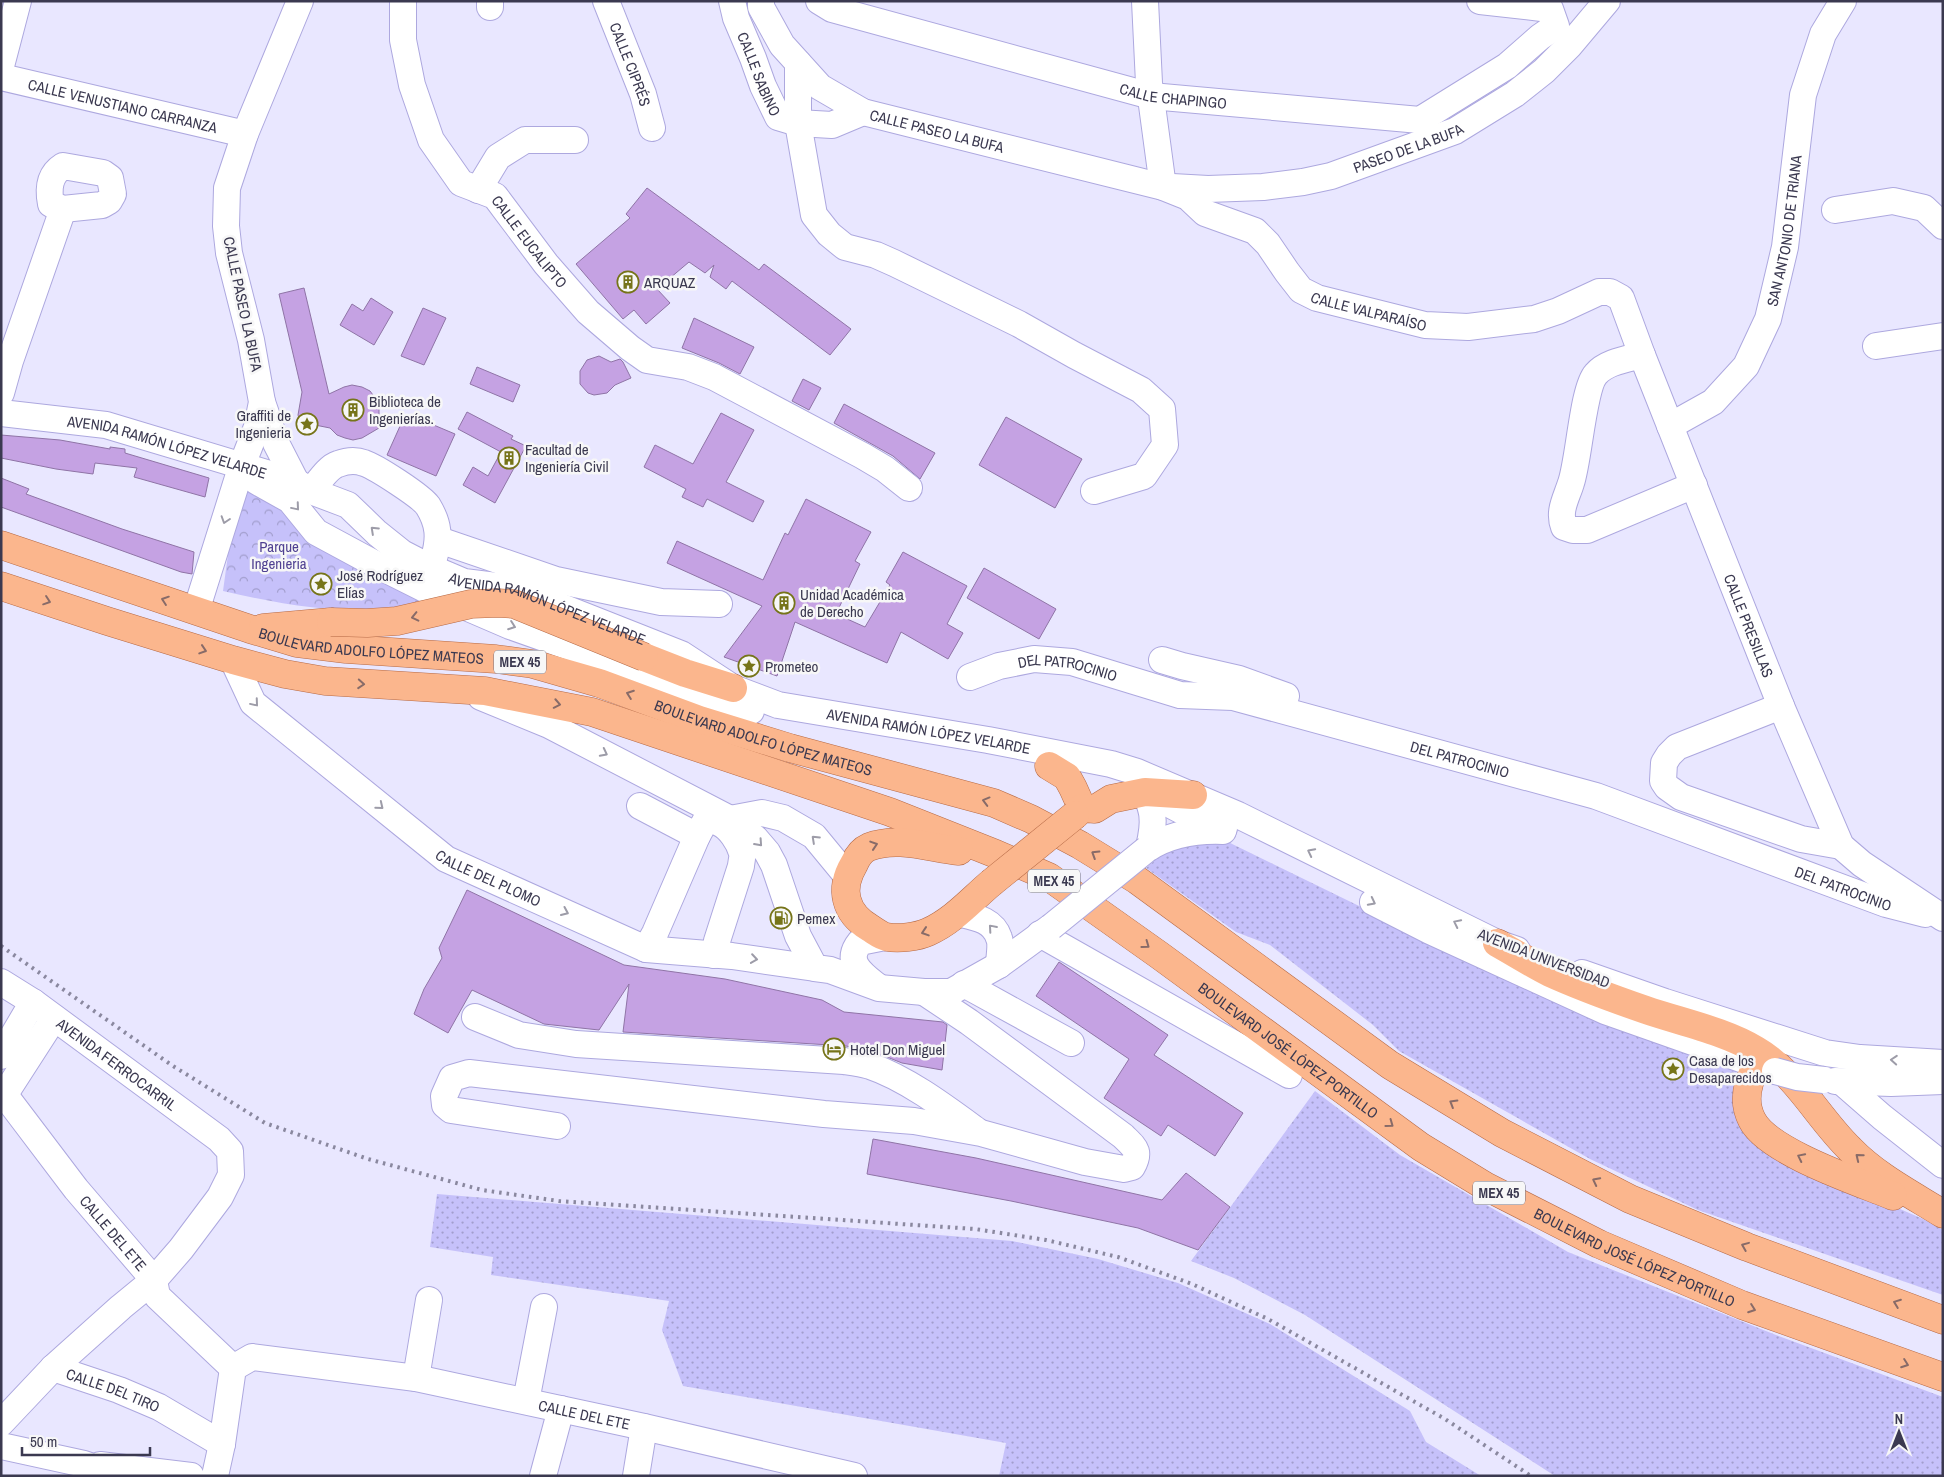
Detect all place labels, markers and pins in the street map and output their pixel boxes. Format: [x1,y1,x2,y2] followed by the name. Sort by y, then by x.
[616,270,640,294] building icon: ARQUAZ
[643,272,696,293] place label: ARQUAZ
[369,391,441,429] place label: Biblioteca de Ingenierías.
[341,398,365,422] building icon: Biblioteca de Ingenierías.
[236,405,291,443] place label: Graffiti de Ingenieria
[295,412,319,436] place icon: Graffiti de Ingenieria
[525,439,608,477] place label: Facultad de Ingeniería Civil
[497,446,521,470] building icon: Facultad de Ingeniería Civil
[337,565,423,603] place label: José Rodríguez Elías
[309,572,333,596] place icon: José Rodríguez Elías
[800,584,904,622] place label: Unidad Académica de Derecho
[772,591,796,615] building icon: Unidad Académica de Derecho
[737,654,761,678] place icon: Prometeo
[765,656,818,677] place label: Prometeo
[769,906,793,930] fuel station icon: Pemex
[797,908,836,929] place label: Pemex
[822,1037,846,1061] hotel icon: Hotel Don Miguel
[850,1039,945,1060] place label: Hotel Don Miguel
[1689,1050,1772,1088] place label: Casa de los Desaparecidos
[1661,1057,1685,1081] place icon: Casa de los Desaparecidos

